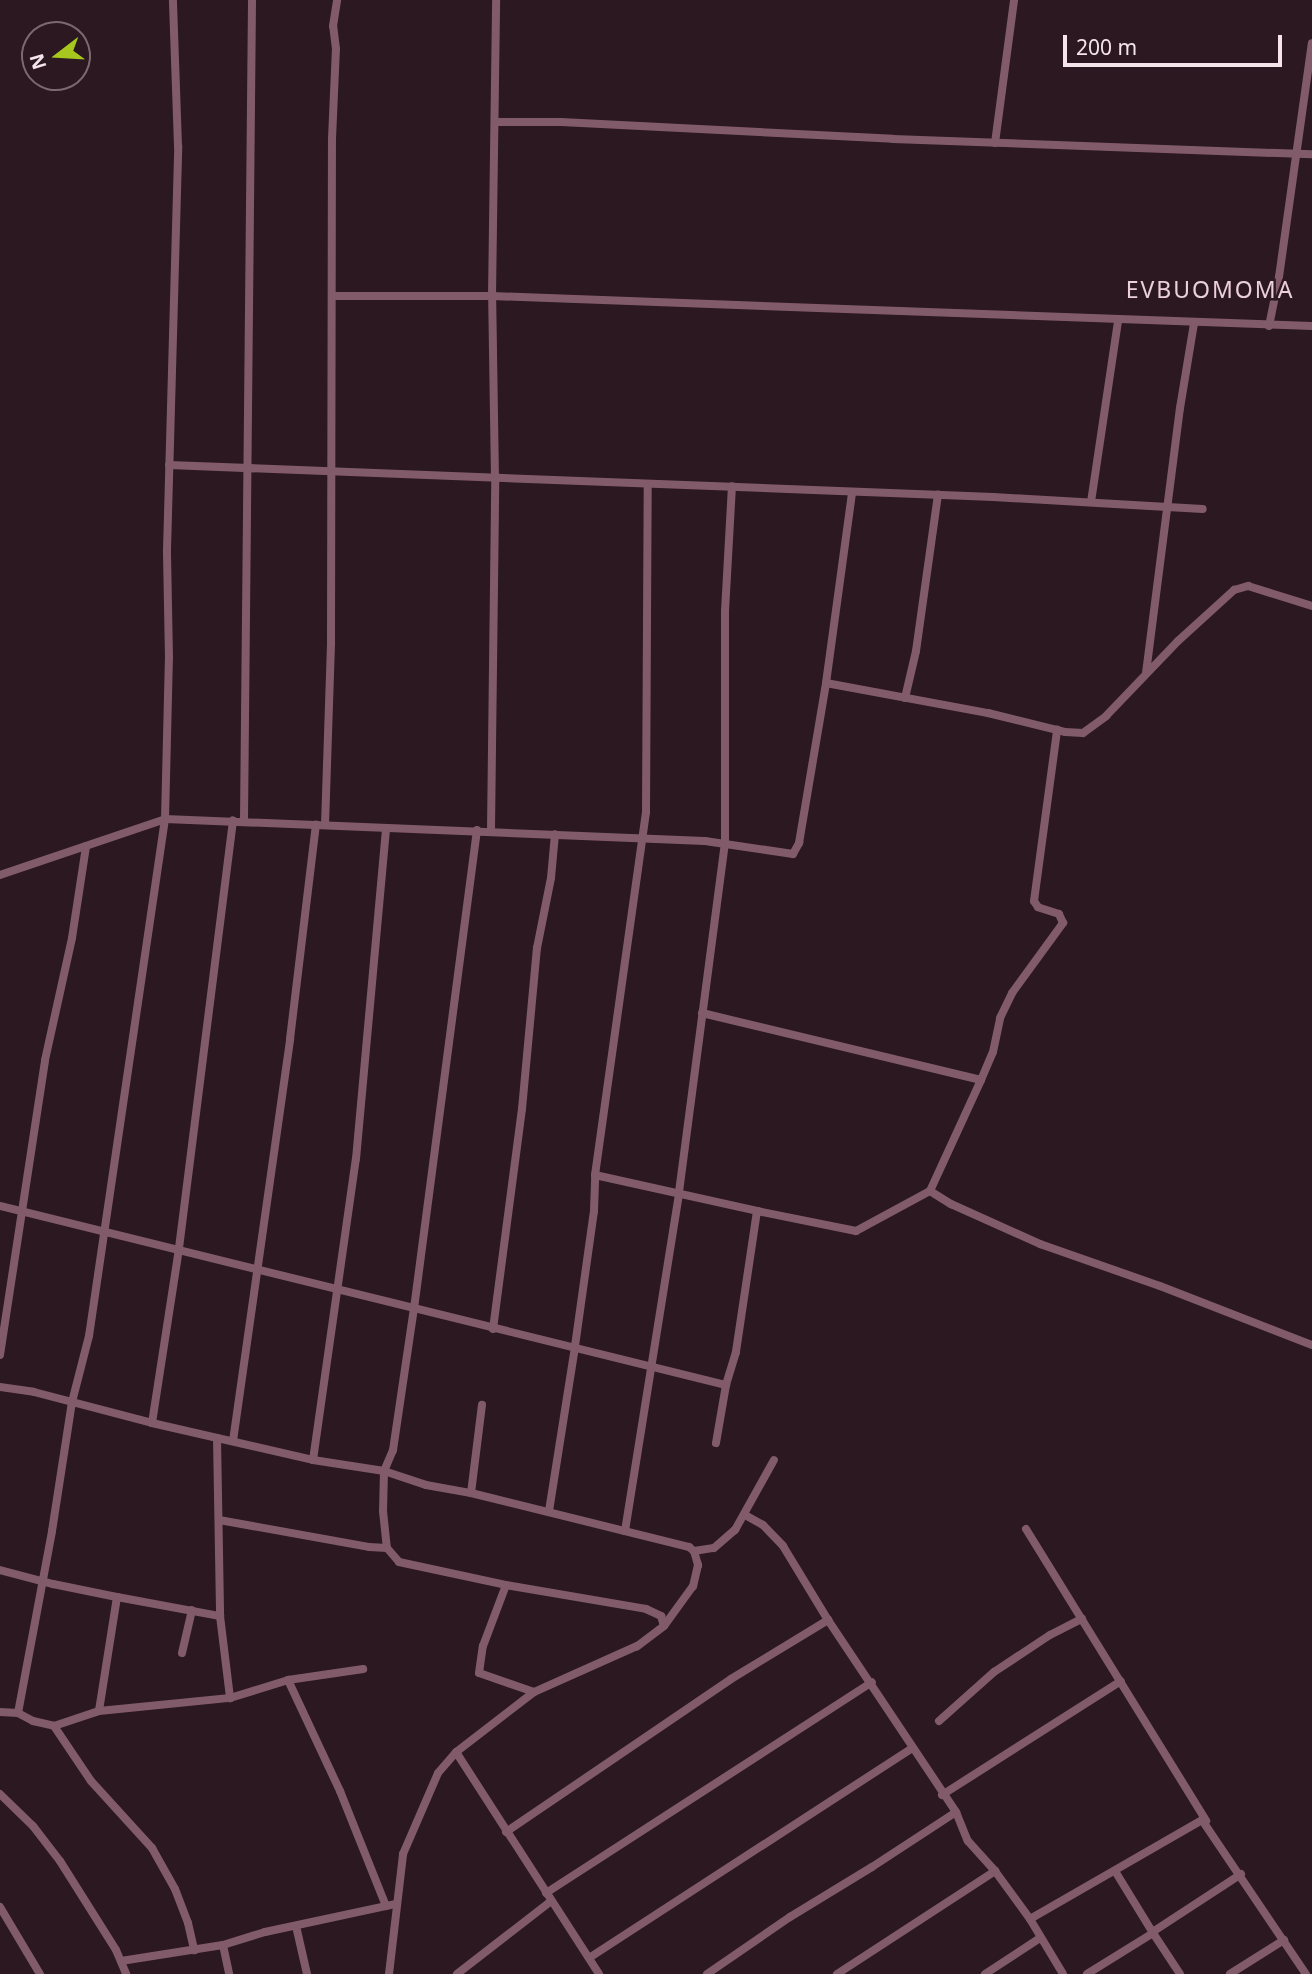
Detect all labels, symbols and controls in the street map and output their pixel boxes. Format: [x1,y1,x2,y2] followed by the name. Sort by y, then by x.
[21,21,91,91] north arrow
[1067,21,1286,65] scale bar
[1076,33,1137,61] text: 200 m
[23,50,53,73] text: N
[1127,275,1293,303] district label: EVBUOMOMA

